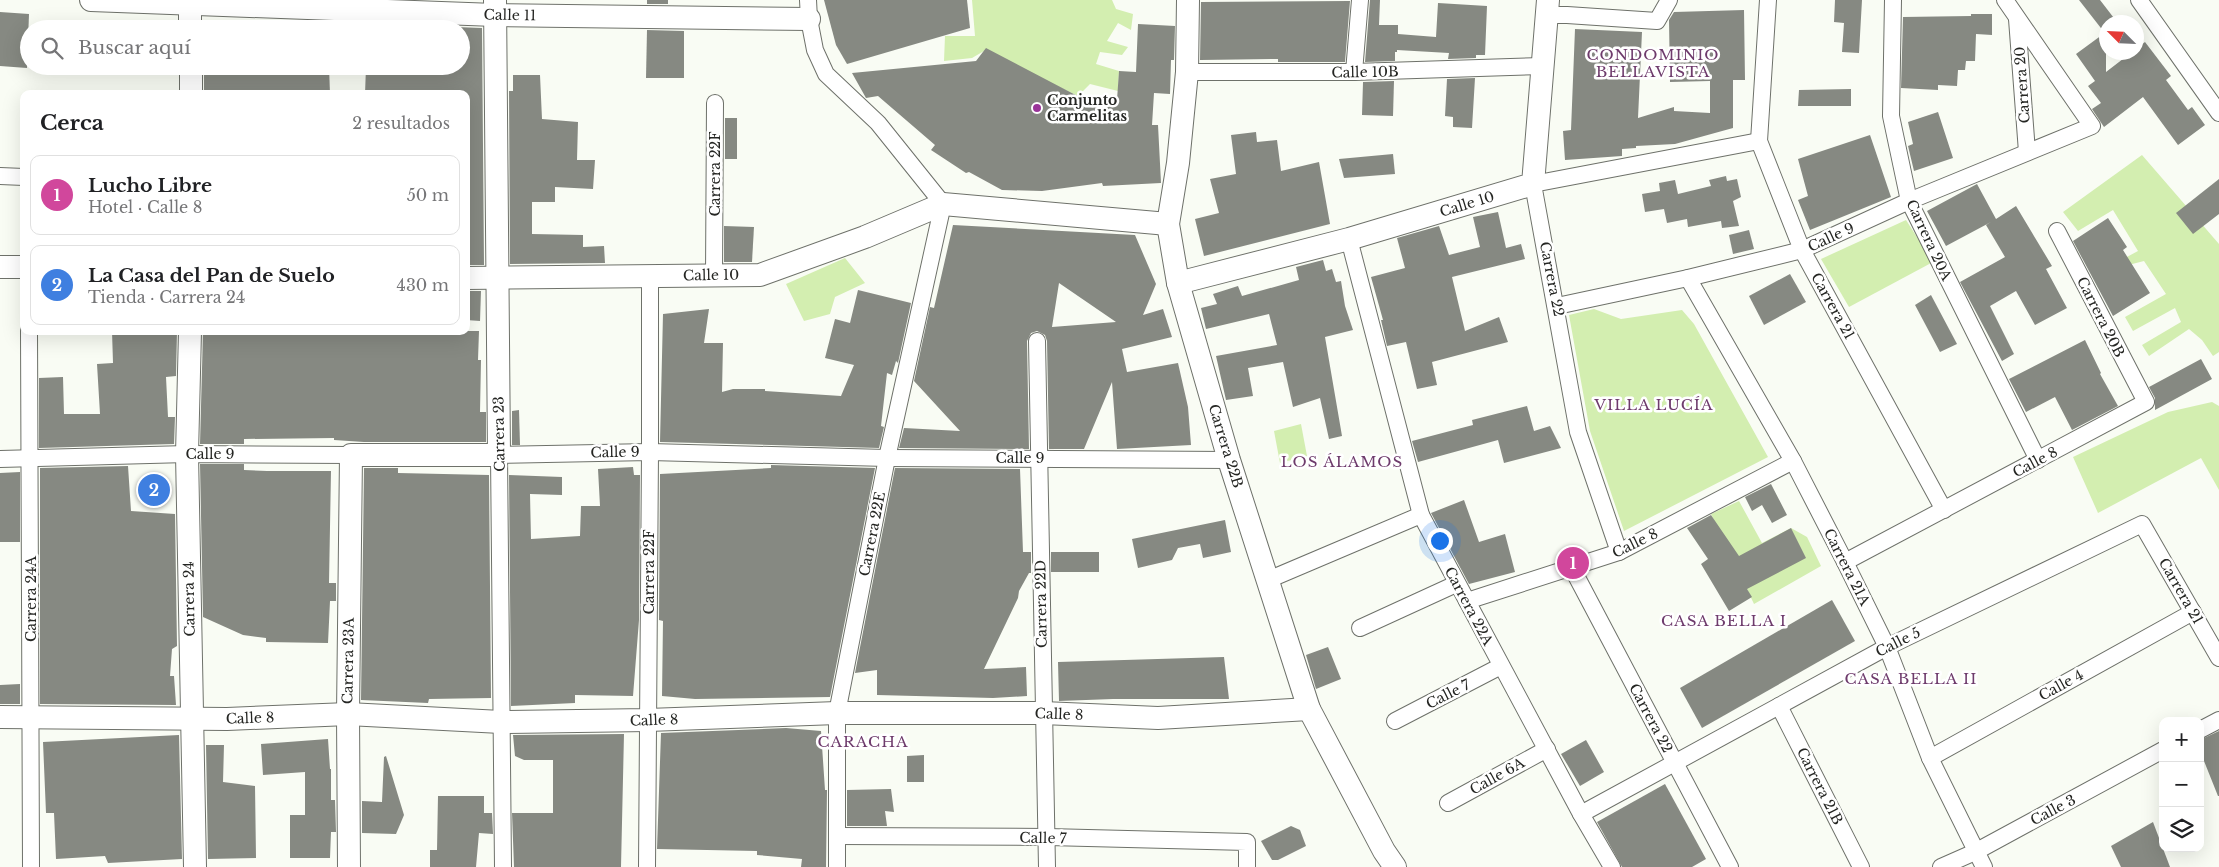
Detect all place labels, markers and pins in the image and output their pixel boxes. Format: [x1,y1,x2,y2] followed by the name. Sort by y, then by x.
[1047,91,1128,125] place label: Conjunto Carmelitas
[1031,102,1043,114] marker: Conjunto Carmelitas
[138,471,170,509] pin: 2
[1557,544,1589,582] pin: 1

